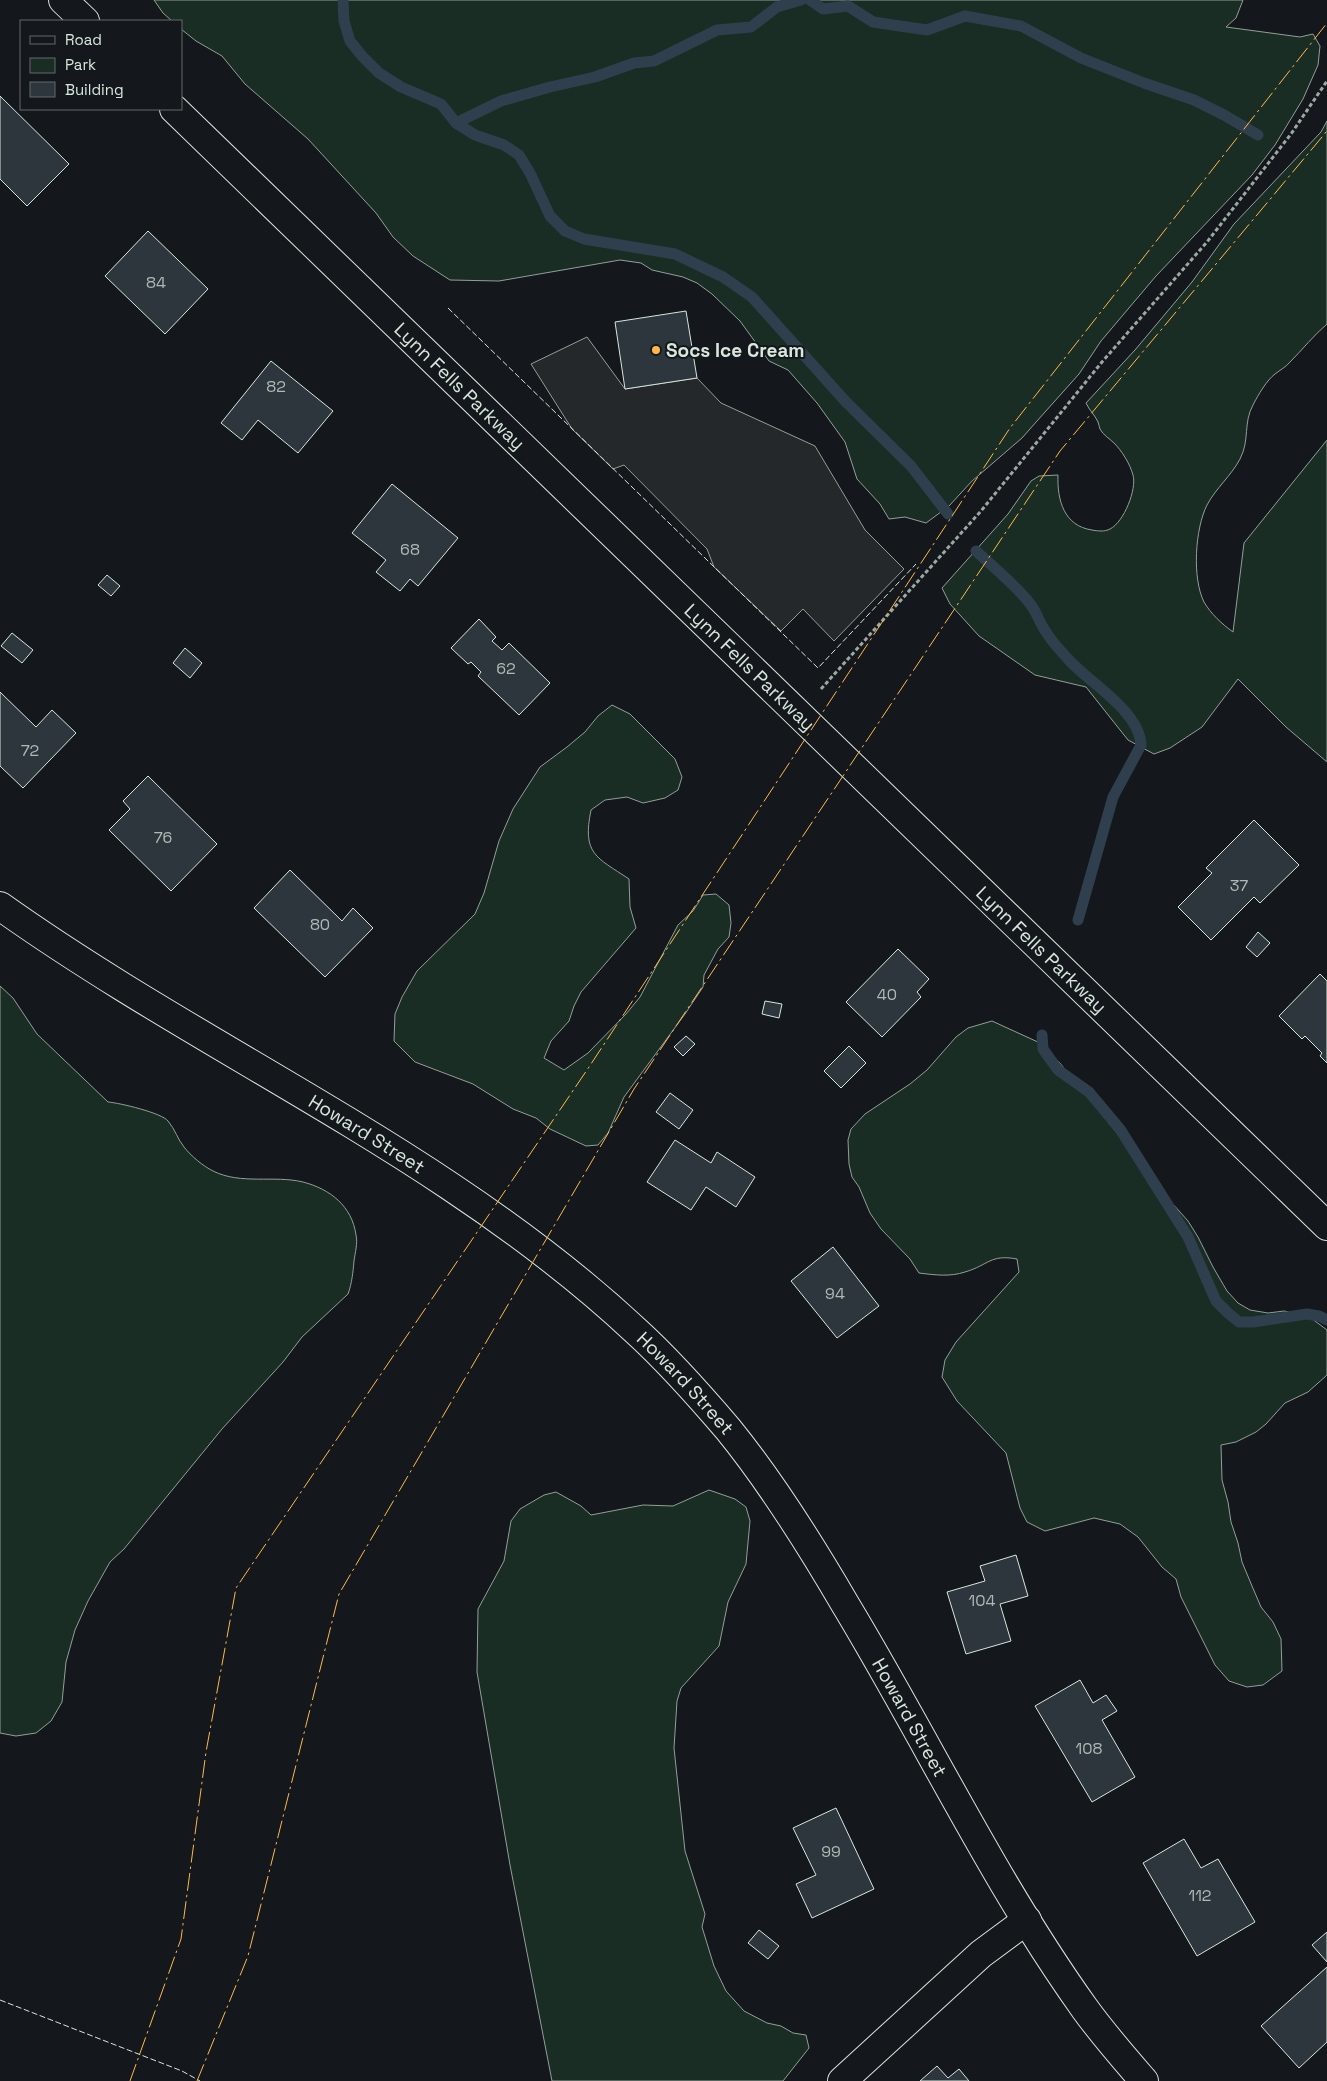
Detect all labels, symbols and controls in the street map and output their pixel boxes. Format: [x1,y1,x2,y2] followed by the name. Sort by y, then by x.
[20,20,182,110] legend
[65,30,102,49] text: Road
[65,55,96,74] text: Park
[65,80,124,99] text: Building
[146,272,166,293] house number: 84
[389,317,531,455] street label: Lynn Fells Parkway
[666,338,805,363] place label: Socs Ice Cream
[650,344,662,356] marker: Socs Ice Cream
[266,376,286,397] house number: 82
[400,539,420,560] house number: 68
[679,598,821,736] street label: Lynn Fells Parkway
[496,658,516,679] house number: 62
[21,740,39,761] house number: 72
[154,827,172,848] house number: 76
[1230,875,1248,896] house number: 37
[971,880,1112,1019] street label: Lynn Fells Parkway
[310,914,330,935] house number: 80
[877,984,897,1005] house number: 40
[304,1088,430,1179] street label: Howard Street
[825,1283,845,1304] house number: 94
[632,1326,740,1440] street label: Howard Street
[969,1590,995,1611] house number: 104
[867,1653,953,1781] street label: Howard Street
[1076,1738,1102,1759] house number: 108
[821,1841,841,1862] house number: 99
[1188,1885,1212,1906] house number: 112

